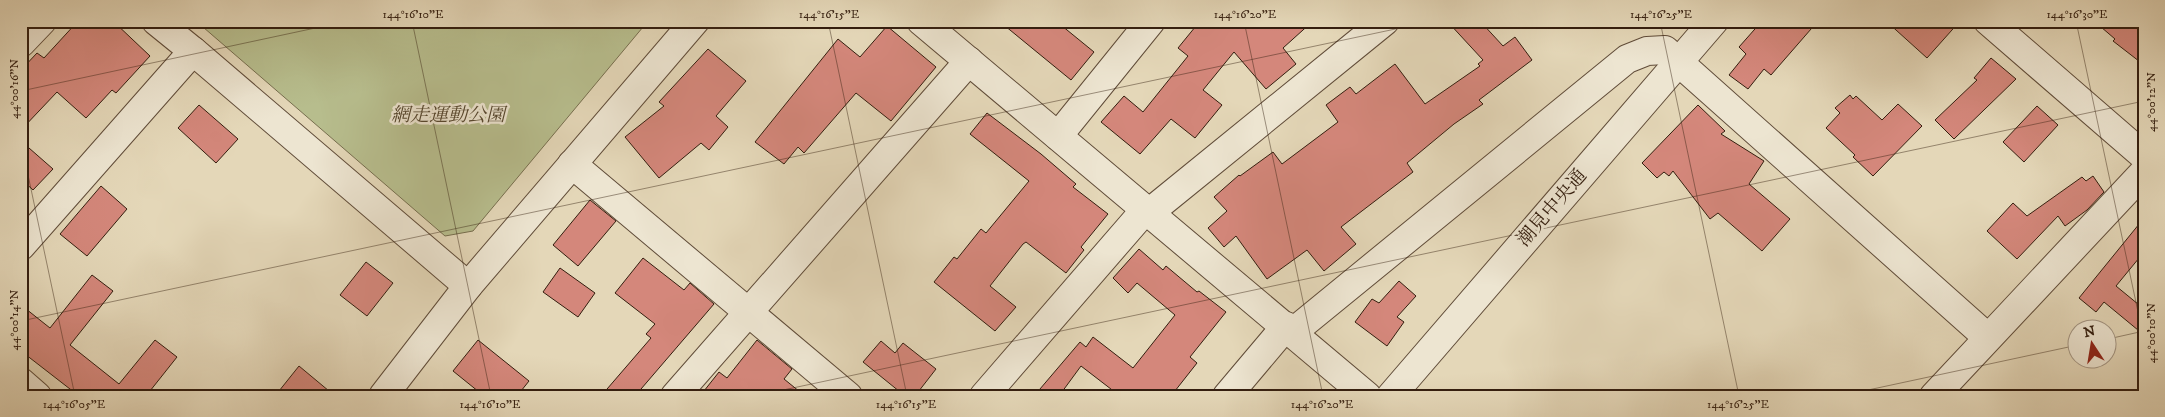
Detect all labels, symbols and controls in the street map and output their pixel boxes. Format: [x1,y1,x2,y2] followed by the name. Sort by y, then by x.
[382,7,444,22] text: 144°16'10"E
[799,7,860,22] text: 144°16'15"E
[1214,7,1277,22] text: 144°16'20"E
[1630,7,1692,22] text: 144°16'25"E
[2046,7,2108,22] text: 144°16'30"E
[7,59,22,119] text: 44°00'16"N
[2144,72,2159,132] text: 44°00'12"N
[391,104,508,127] park label: 網走運動公園
[1512,165,1592,251] street label: 潮見中央通
[7,289,22,350] text: 44°00'14"N
[2144,303,2159,363] text: 44°00'10"N
[2068,320,2118,370] north arrow
[2082,322,2097,342] text: N
[43,397,106,412] text: 144°16'05"E
[459,397,521,412] text: 144°16'10"E
[876,397,937,412] text: 144°16'15"E
[1291,397,1354,412] text: 144°16'20"E
[1707,397,1769,412] text: 144°16'25"E

